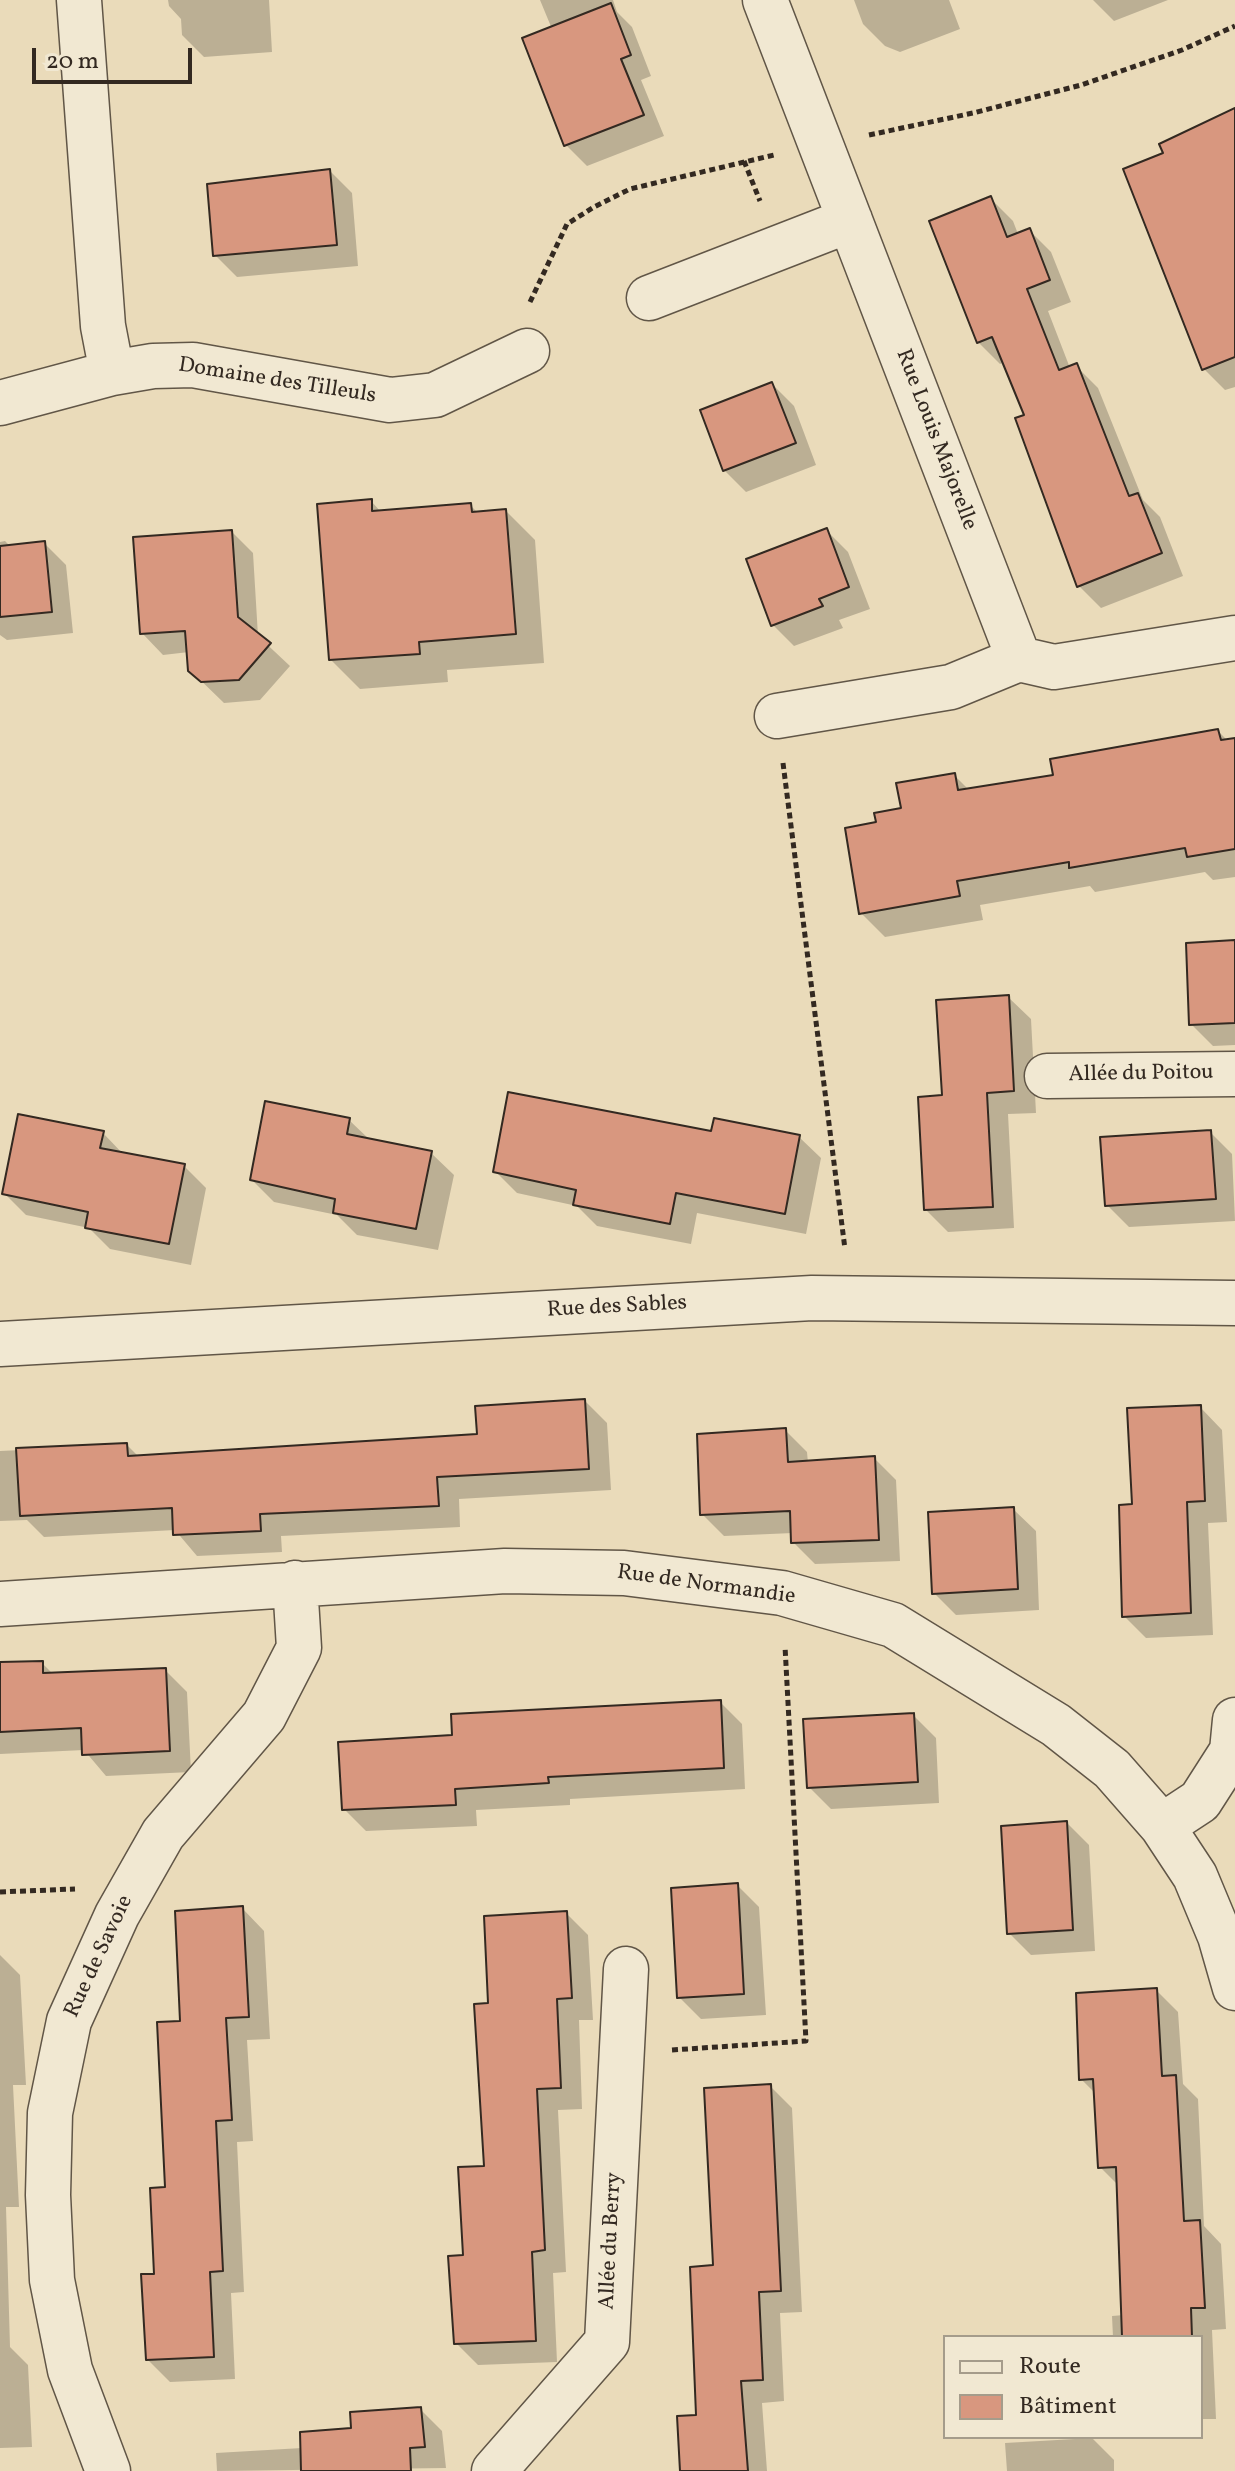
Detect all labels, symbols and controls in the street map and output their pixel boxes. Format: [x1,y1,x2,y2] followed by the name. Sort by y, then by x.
[36,32,196,82] scale bar
[46,45,99,79] text: 20 m
[888,346,982,534] street label: Rue Louis Majorelle
[176,353,378,411] street label: Domaine des Tilleuls
[1068,1061,1214,1089] street label: Allée du Poitou
[546,1291,688,1325] street label: Rue des Sables
[615,1560,797,1612] street label: Rue de Normandie
[60,1892,140,2022] street label: Rue de Savoie
[595,2172,629,2310] street label: Allée du Berry
[943,2335,1203,2439] legend
[1019,2350,1081,2384] text: Route
[1019,2390,1117,2424] text: Bâtiment

